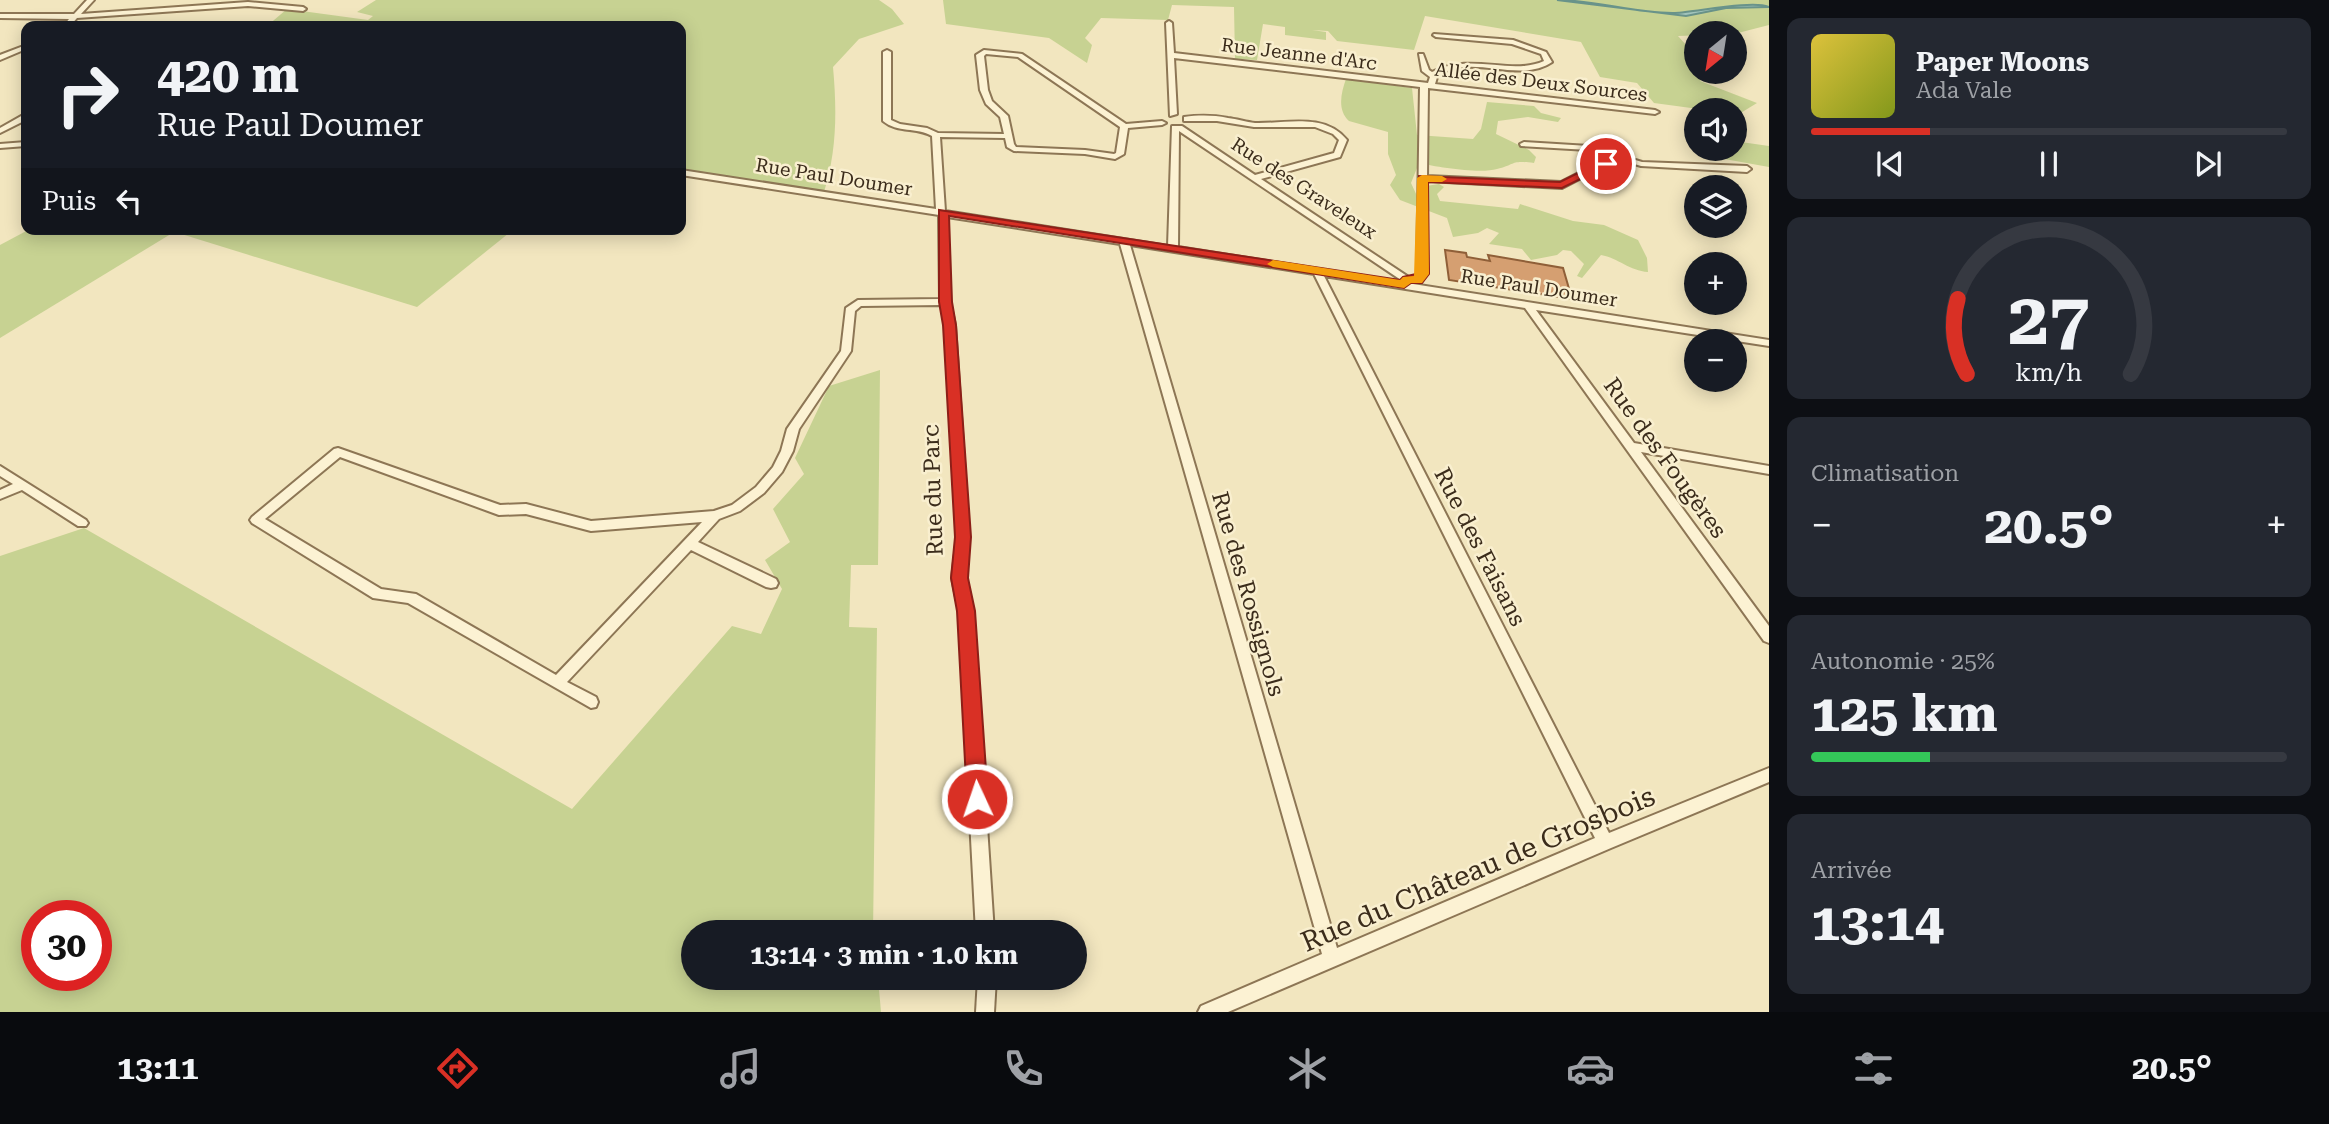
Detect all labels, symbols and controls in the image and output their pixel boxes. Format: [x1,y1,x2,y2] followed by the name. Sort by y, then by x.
[1684,21,1746,84] north arrow
[1684,21,1747,392] map controls
[1220,33,1378,75] street label: Rue Jeanne d'Arc
[157,47,299,104] text: 420 m
[1916,47,2089,77] text: Paper Moons
[42,49,133,140] icon: right
[1433,58,1649,106] street label: Allée des Deux Sources
[1916,77,2012,104] text: Ada Vale
[1684,98,1747,161] button: sound
[157,106,424,144] text: Rue Paul Doumer
[1227,132,1381,244] street label: Rue des Graveleux
[1576,134,1636,194] pin
[1587,145,1625,183] icon: arrive
[1871,145,1909,183] icon: previous
[2030,145,2068,183] icon: pause
[2189,145,2227,183] icon: next
[754,153,914,201] street label: Rue Paul Doumer
[1684,175,1747,238] button: layers
[110,182,148,220] icon: left
[42,186,96,216] text: Puis
[1684,252,1747,315] button: +
[1459,264,1619,312] street label: Rue Paul Doumer
[2008,277,2090,362] text: 27
[1684,329,1747,392] button: −
[2016,357,2082,386] text: km/h
[1598,373,1732,543] street label: Rue des Fougères
[917,423,949,556] street label: Rue du Parc
[1811,460,1959,487] text: Climatisation
[1428,463,1532,631] street label: Rue des Faisans
[1206,489,1290,699] street label: Rue des Rossignols
[1984,495,2114,556] text: 20.5°
[1811,503,1832,547] text: −
[2266,503,2287,547] text: +
[1811,648,1995,675] text: Autonomie · 25%
[1811,683,1998,744] text: 125 km
[940,762,1014,836] position arrow
[1296,779,1660,959] street label: Rue du Château de Grosbois
[1811,857,1892,884] text: Arrivée
[1811,892,1944,953] text: 13:14
[21,900,112,991] speed limit sign: 30
[750,940,1018,970] text: 13:14 · 3 min · 1.0 km
[433,1044,482,1093] icon: directions
[716,1044,765,1093] icon: music
[999,1044,1048,1093] icon: phone
[1283,1044,1332,1093] icon: climate
[1566,1044,1615,1093] icon: car
[1849,1044,1898,1093] icon: filters
[117,1049,199,1087] text: 13:11
[2132,1049,2212,1087] text: 20.5°

